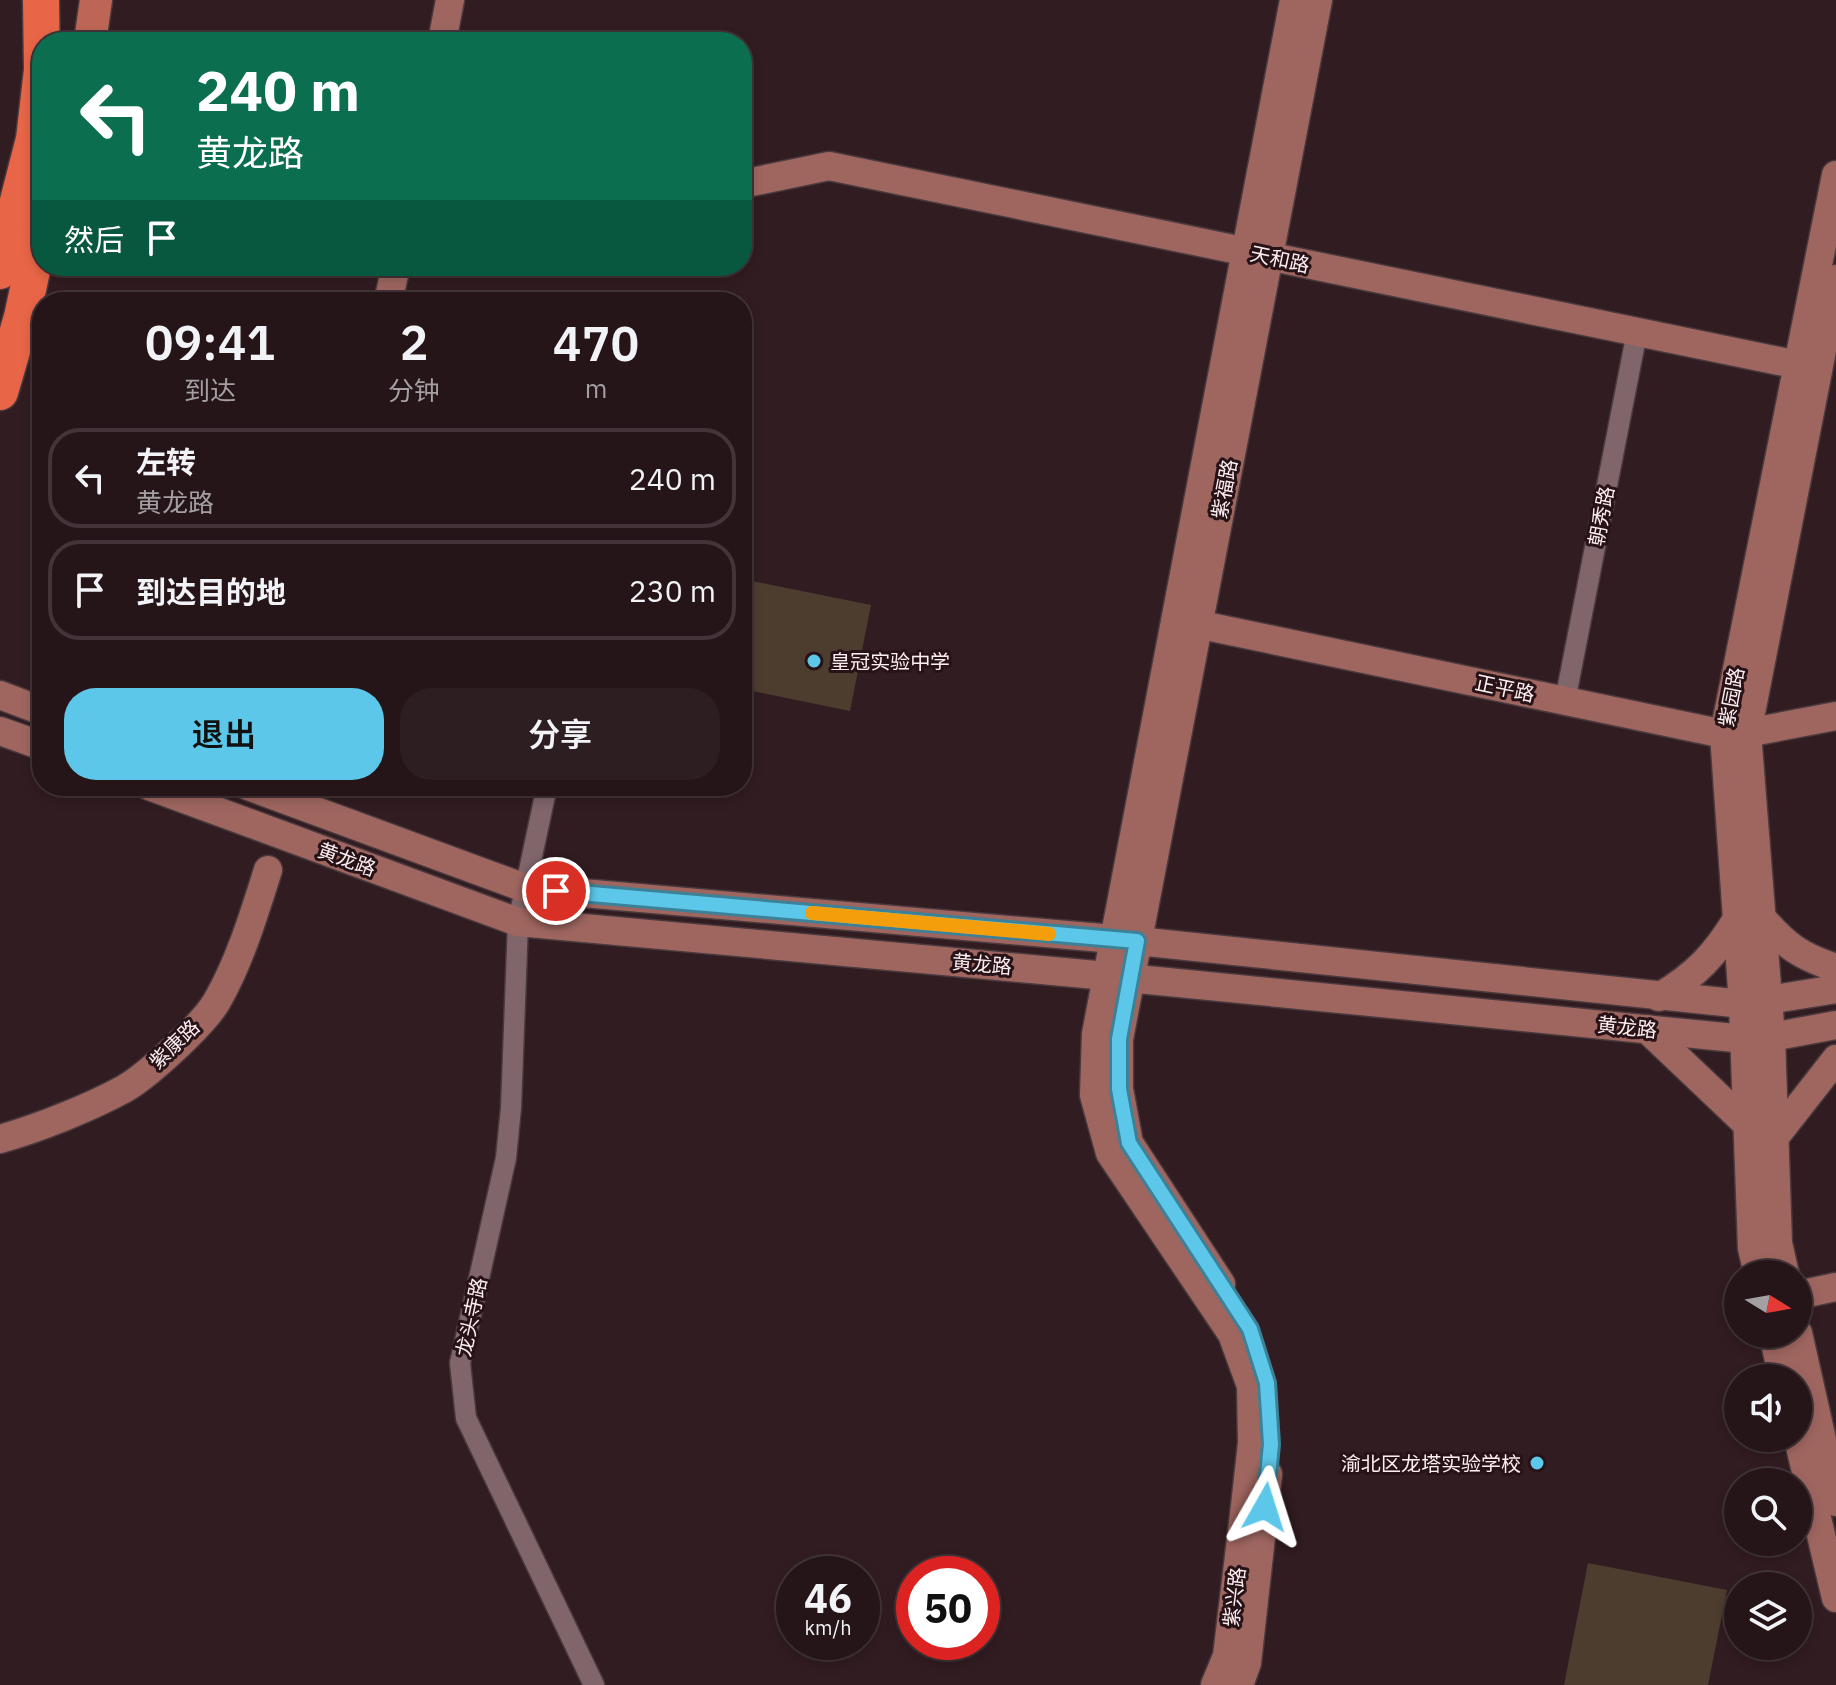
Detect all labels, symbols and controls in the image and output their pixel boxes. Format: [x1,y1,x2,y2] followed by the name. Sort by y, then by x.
[196,54,360,126] text: 240 m
[64,64,168,168] icon: left
[196,129,304,176] text: 黄龙路
[140,216,184,260] icon: arrive
[64,220,124,259] text: 然后
[1248,240,1312,278] street label: 天和路
[145,311,275,373] text: 09:41
[400,311,428,373] text: 2
[553,312,639,374] text: 470
[585,371,607,405] text: m
[184,373,236,407] text: 到达
[388,373,440,407] text: 分钟
[136,442,196,481] text: 左转
[68,456,112,500] icon: left
[1205,457,1243,521] street label: 紫福路
[629,459,716,498] text: 240 m
[1582,484,1620,548] street label: 朝秀路
[136,485,214,519] text: 黄龙路
[68,568,112,612] icon: arrive
[629,571,716,610] text: 230 m
[136,572,286,611] text: 到达目的地
[830,648,950,675] place label: 皇冠实验中学
[805,652,823,670] marker: 皇冠实验中学
[1712,665,1750,729] street label: 紫园路
[1473,669,1537,707] street label: 正平路
[64,688,384,780] button: 退出
[400,688,720,780] button: 分享
[314,836,380,882] street label: 黄龙路
[522,857,590,925] pin
[534,869,578,913] icon: arrive
[951,948,1013,980] street label: 黄龙路
[1596,1010,1658,1044] street label: 黄龙路
[143,1013,205,1075] street label: 紫康路
[1724,1260,1812,1348] north arrow
[1724,1260,1812,1660] map controls
[449,1275,493,1359] street label: 龙头寺路
[1724,1364,1812,1452] button: sound
[1341,1450,1521,1477] place label: 渝北区龙塔实验学校
[1528,1454,1546,1472] marker: 渝北区龙塔实验学校
[1223,1465,1307,1549] position arrow
[1724,1468,1812,1556] button: search
[896,1556,1000,1660] speed limit sign: 50
[1217,1566,1251,1628] street label: 紫兴路
[804,1572,852,1624] text: 46
[1724,1572,1812,1660] button: layers
[804,1614,852,1641] text: km/h

